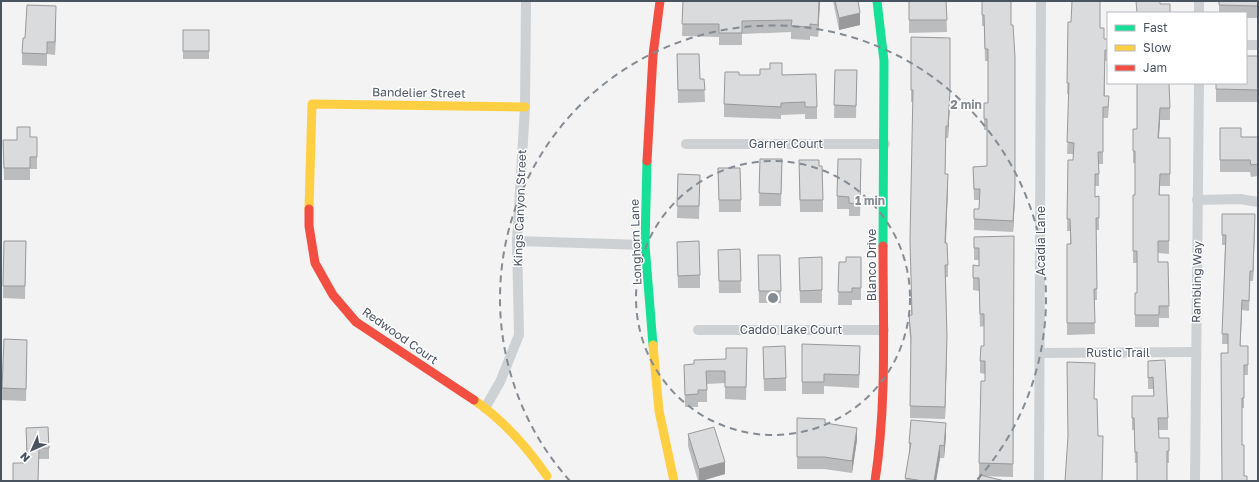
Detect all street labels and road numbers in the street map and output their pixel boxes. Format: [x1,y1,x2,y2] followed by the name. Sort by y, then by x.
[372,84,466,101] street label: Bandelier Street
[749,136,823,151] street label: Garner Court
[510,149,529,267] street label: Kings Canyon Street
[626,199,645,285] street label: Longhorn Lane
[1033,206,1048,276] street label: Acadia Lane
[864,229,879,301] street label: Blanco Drive
[1188,241,1205,323] street label: Rambling Way
[359,304,441,367] street label: Redwood Court
[740,322,842,337] street label: Caddo Lake Court
[1086,345,1150,360] street label: Rustic Trail

